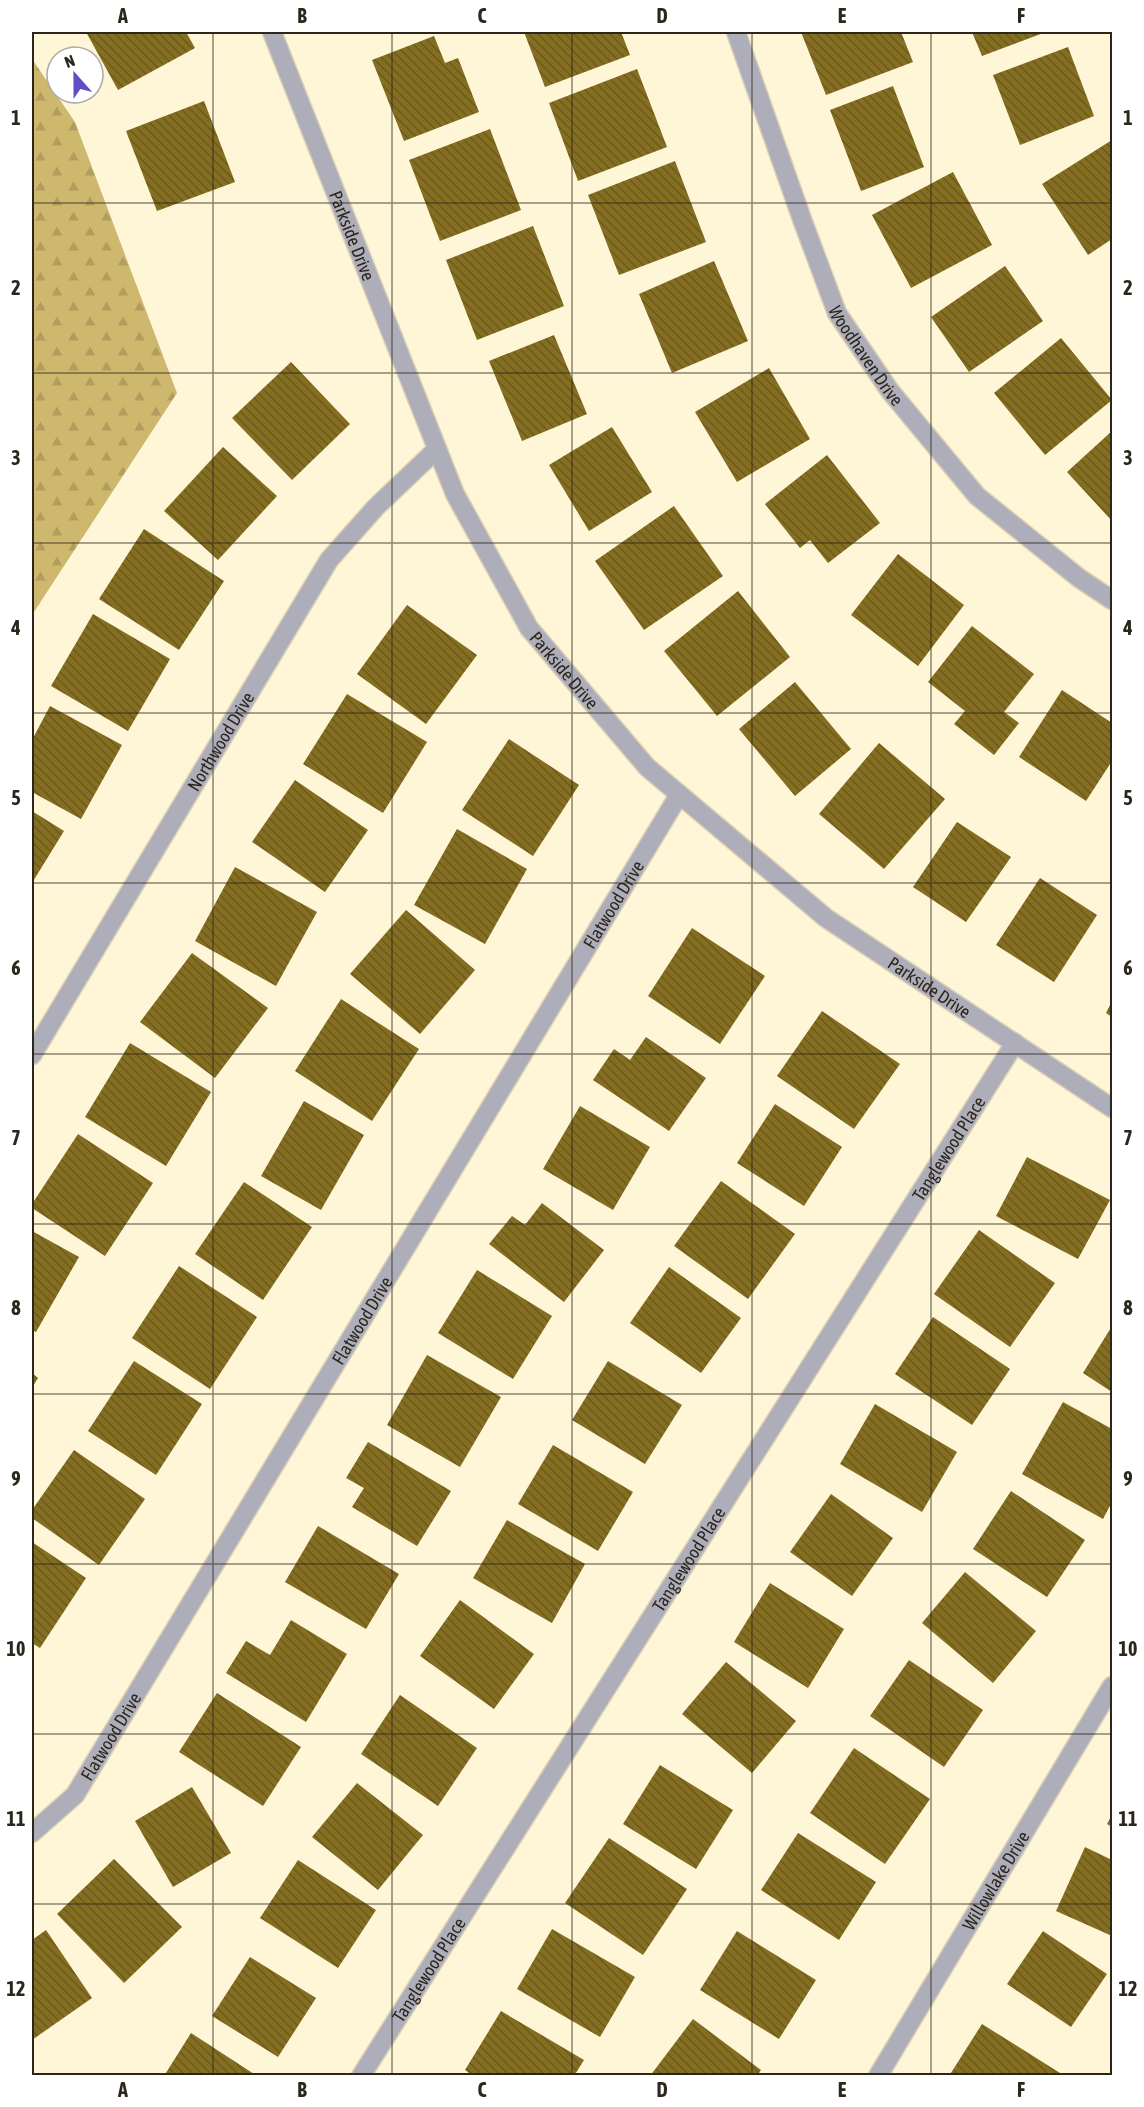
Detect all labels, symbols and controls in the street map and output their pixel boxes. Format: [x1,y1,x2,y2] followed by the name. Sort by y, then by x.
[117,4,128,27] text: A
[297,4,307,27] text: B
[478,4,487,27] text: C
[656,4,668,27] text: D
[838,4,847,27] text: E
[1017,4,1025,27] text: F
[45,45,105,105] north arrow
[62,51,77,71] text: N
[11,106,21,129] text: 1
[1123,106,1133,129] text: 1
[325,188,380,284] street label: Parkside Drive
[11,276,21,299] text: 2
[1123,276,1133,299] text: 2
[825,303,908,410] street label: Woodhaven Drive
[11,446,21,469] text: 3
[1123,446,1133,469] text: 3
[10,616,21,639] text: 4
[1122,616,1133,639] text: 4
[526,627,603,713] street label: Parkside Drive
[183,688,258,794] street label: Northwood Drive
[11,786,21,809] text: 5
[1123,786,1133,809] text: 5
[578,856,648,952] street label: Flatwood Drive
[884,952,975,1022] street label: Parkside Drive
[11,956,21,979] text: 6
[1123,956,1133,979] text: 6
[908,1092,989,1204] street label: Tanglewood Place
[11,1126,21,1149] text: 7
[1123,1126,1133,1149] text: 7
[327,1272,396,1368] street label: Flatwood Drive
[11,1296,21,1319] text: 8
[1123,1296,1133,1319] text: 8
[11,1467,21,1490] text: 9
[1123,1467,1133,1490] text: 9
[648,1503,729,1615] street label: Tanglewood Place
[7,1637,25,1660] text: 10
[1119,1637,1137,1660] text: 10
[76,1688,145,1784] street label: Flatwood Drive
[7,1807,25,1830] text: 11
[1119,1807,1137,1830] text: 11
[957,1827,1033,1934] street label: Willowlake Drive
[388,1913,469,2026] street label: Tanglewood Place
[7,1977,25,2000] text: 12
[1119,1977,1137,2000] text: 12
[117,2078,128,2101] text: A
[297,2078,307,2101] text: B
[478,2078,487,2101] text: C
[656,2078,668,2101] text: D
[838,2078,847,2101] text: E
[1017,2078,1025,2101] text: F

